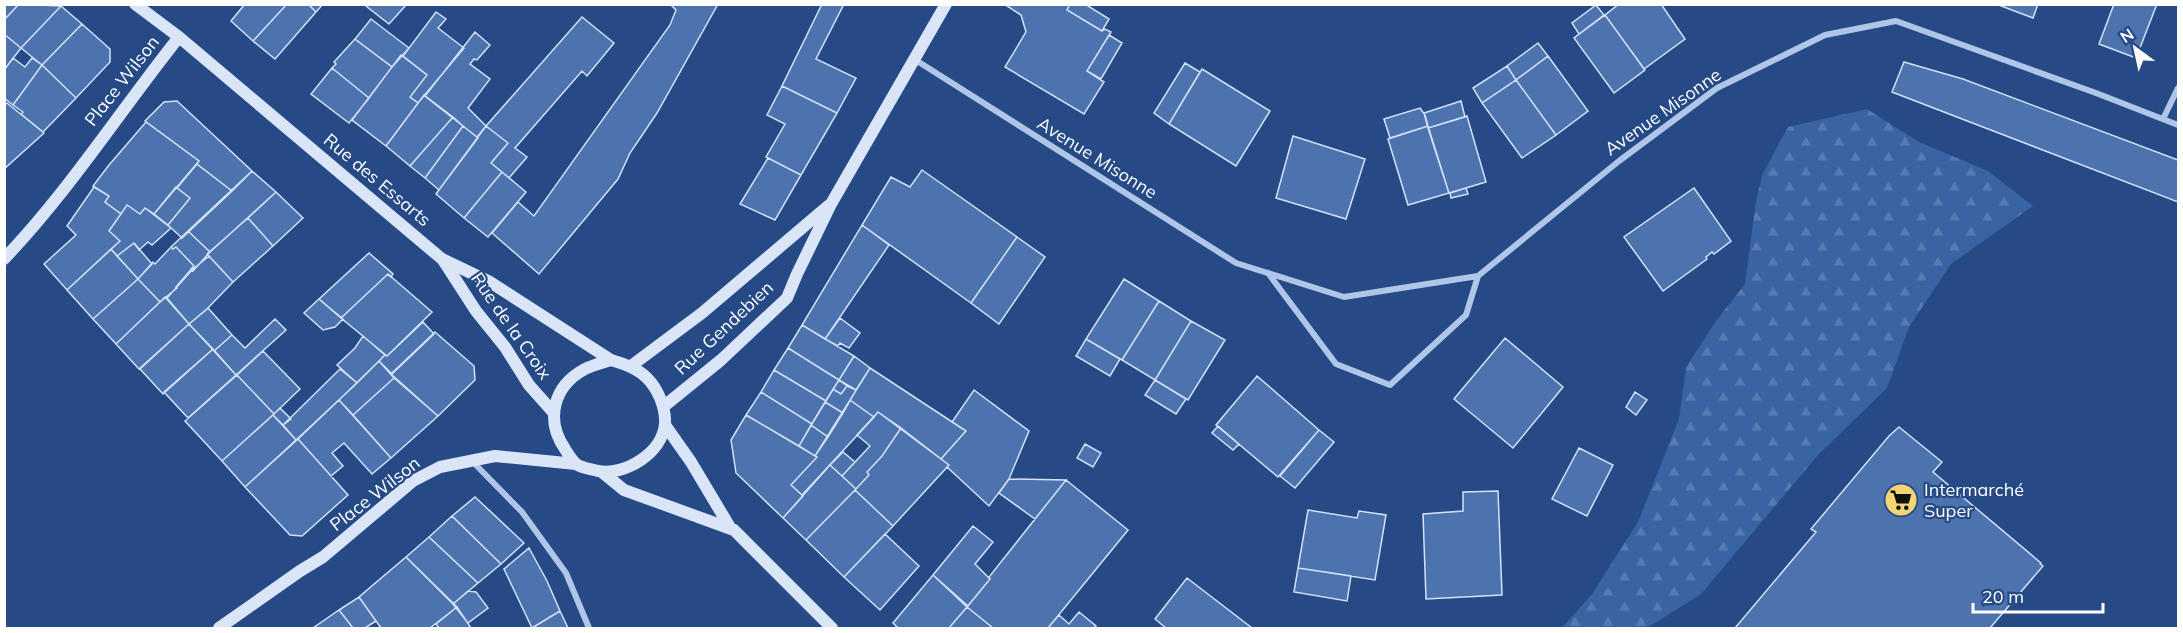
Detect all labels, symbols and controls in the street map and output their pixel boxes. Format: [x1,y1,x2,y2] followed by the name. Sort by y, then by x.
[2105,18,2165,78] north arrow
[2116,24,2137,47] text: N
[79,31,164,130] street label: Place Wilson
[1600,63,1726,160] street label: Avenue Misonne
[1033,111,1162,204] street label: Avenue Misonne
[319,128,436,231] street label: Rue des Essarts
[466,268,557,384] street label: Rue de la Croix
[669,276,778,379] street label: Rue Gendebien
[325,451,424,536] street label: Place Wilson
[1924,478,2024,522] place label: Intermarché Super
[1883,482,1919,518] supermarket icon: Intermarché Super
[1973,576,2104,614] scale bar
[1982,585,2024,608] text: 20 m

